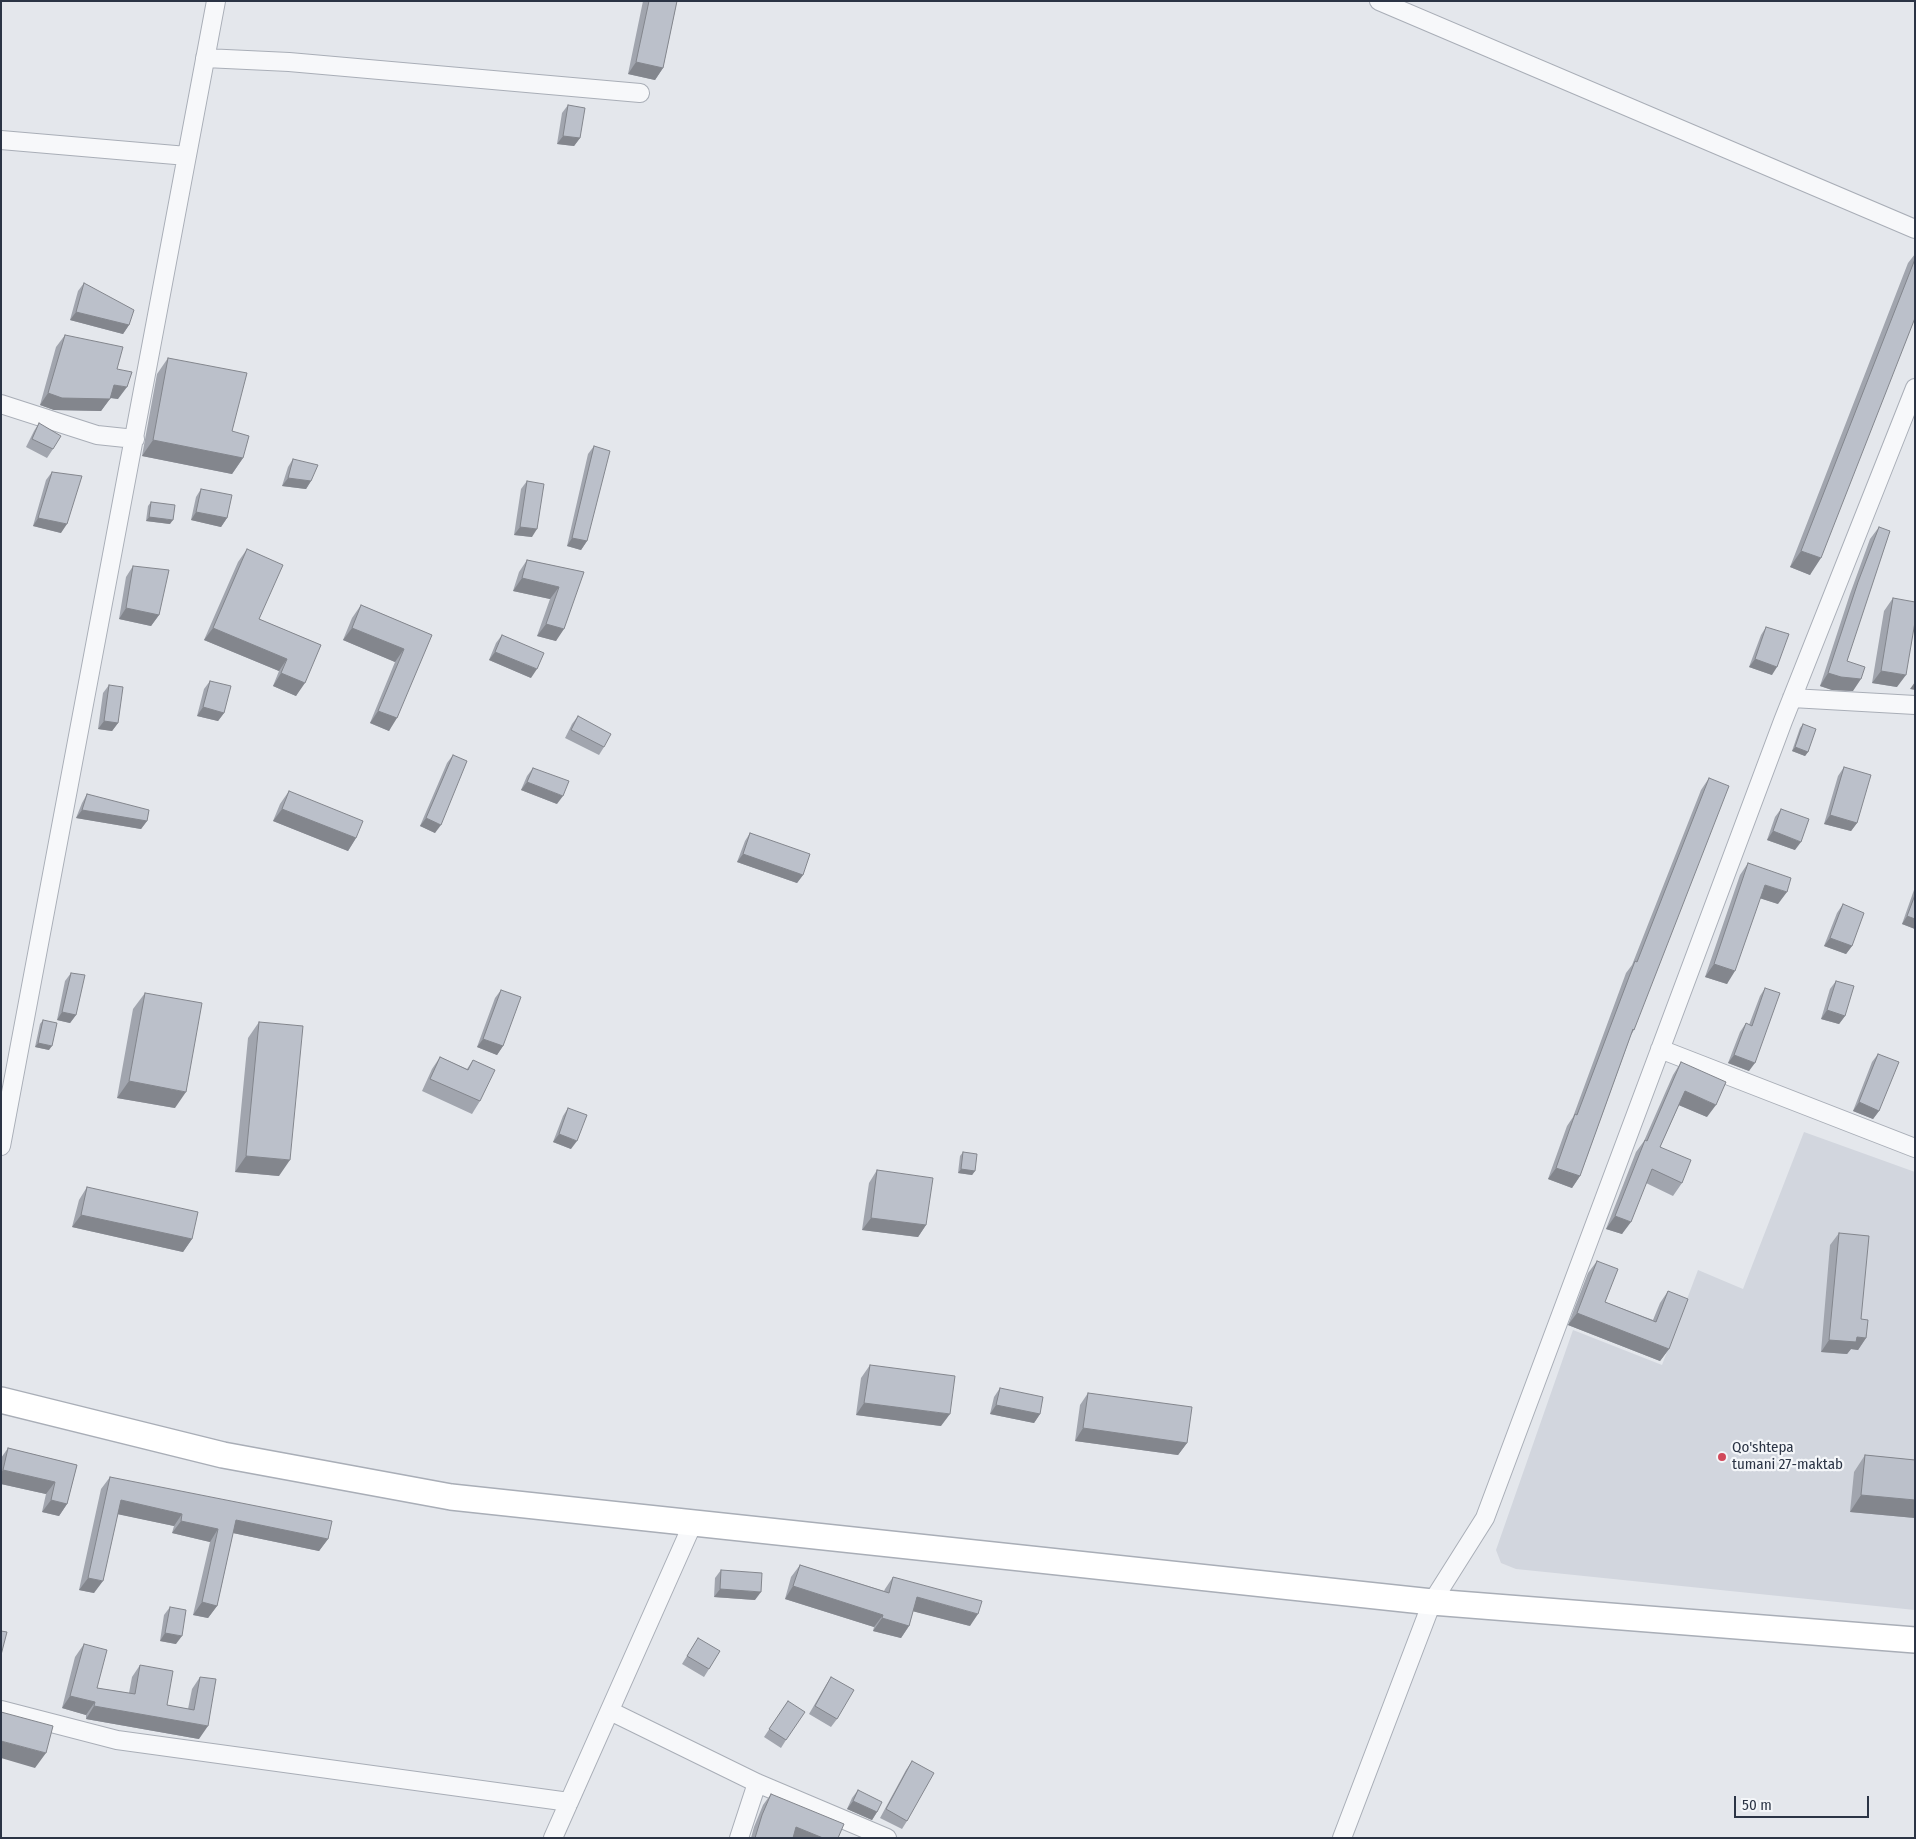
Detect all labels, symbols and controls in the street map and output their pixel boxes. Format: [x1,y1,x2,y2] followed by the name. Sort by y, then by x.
[1732,1439,1843,1474] place label: Qo'shtepa tumani 27-maktab
[1716,1451,1728,1463] marker: Qo'shtepa tumani 27-maktab
[1736,1786,1871,1818] scale bar
[1742,1796,1772,1814] text: 50 m

